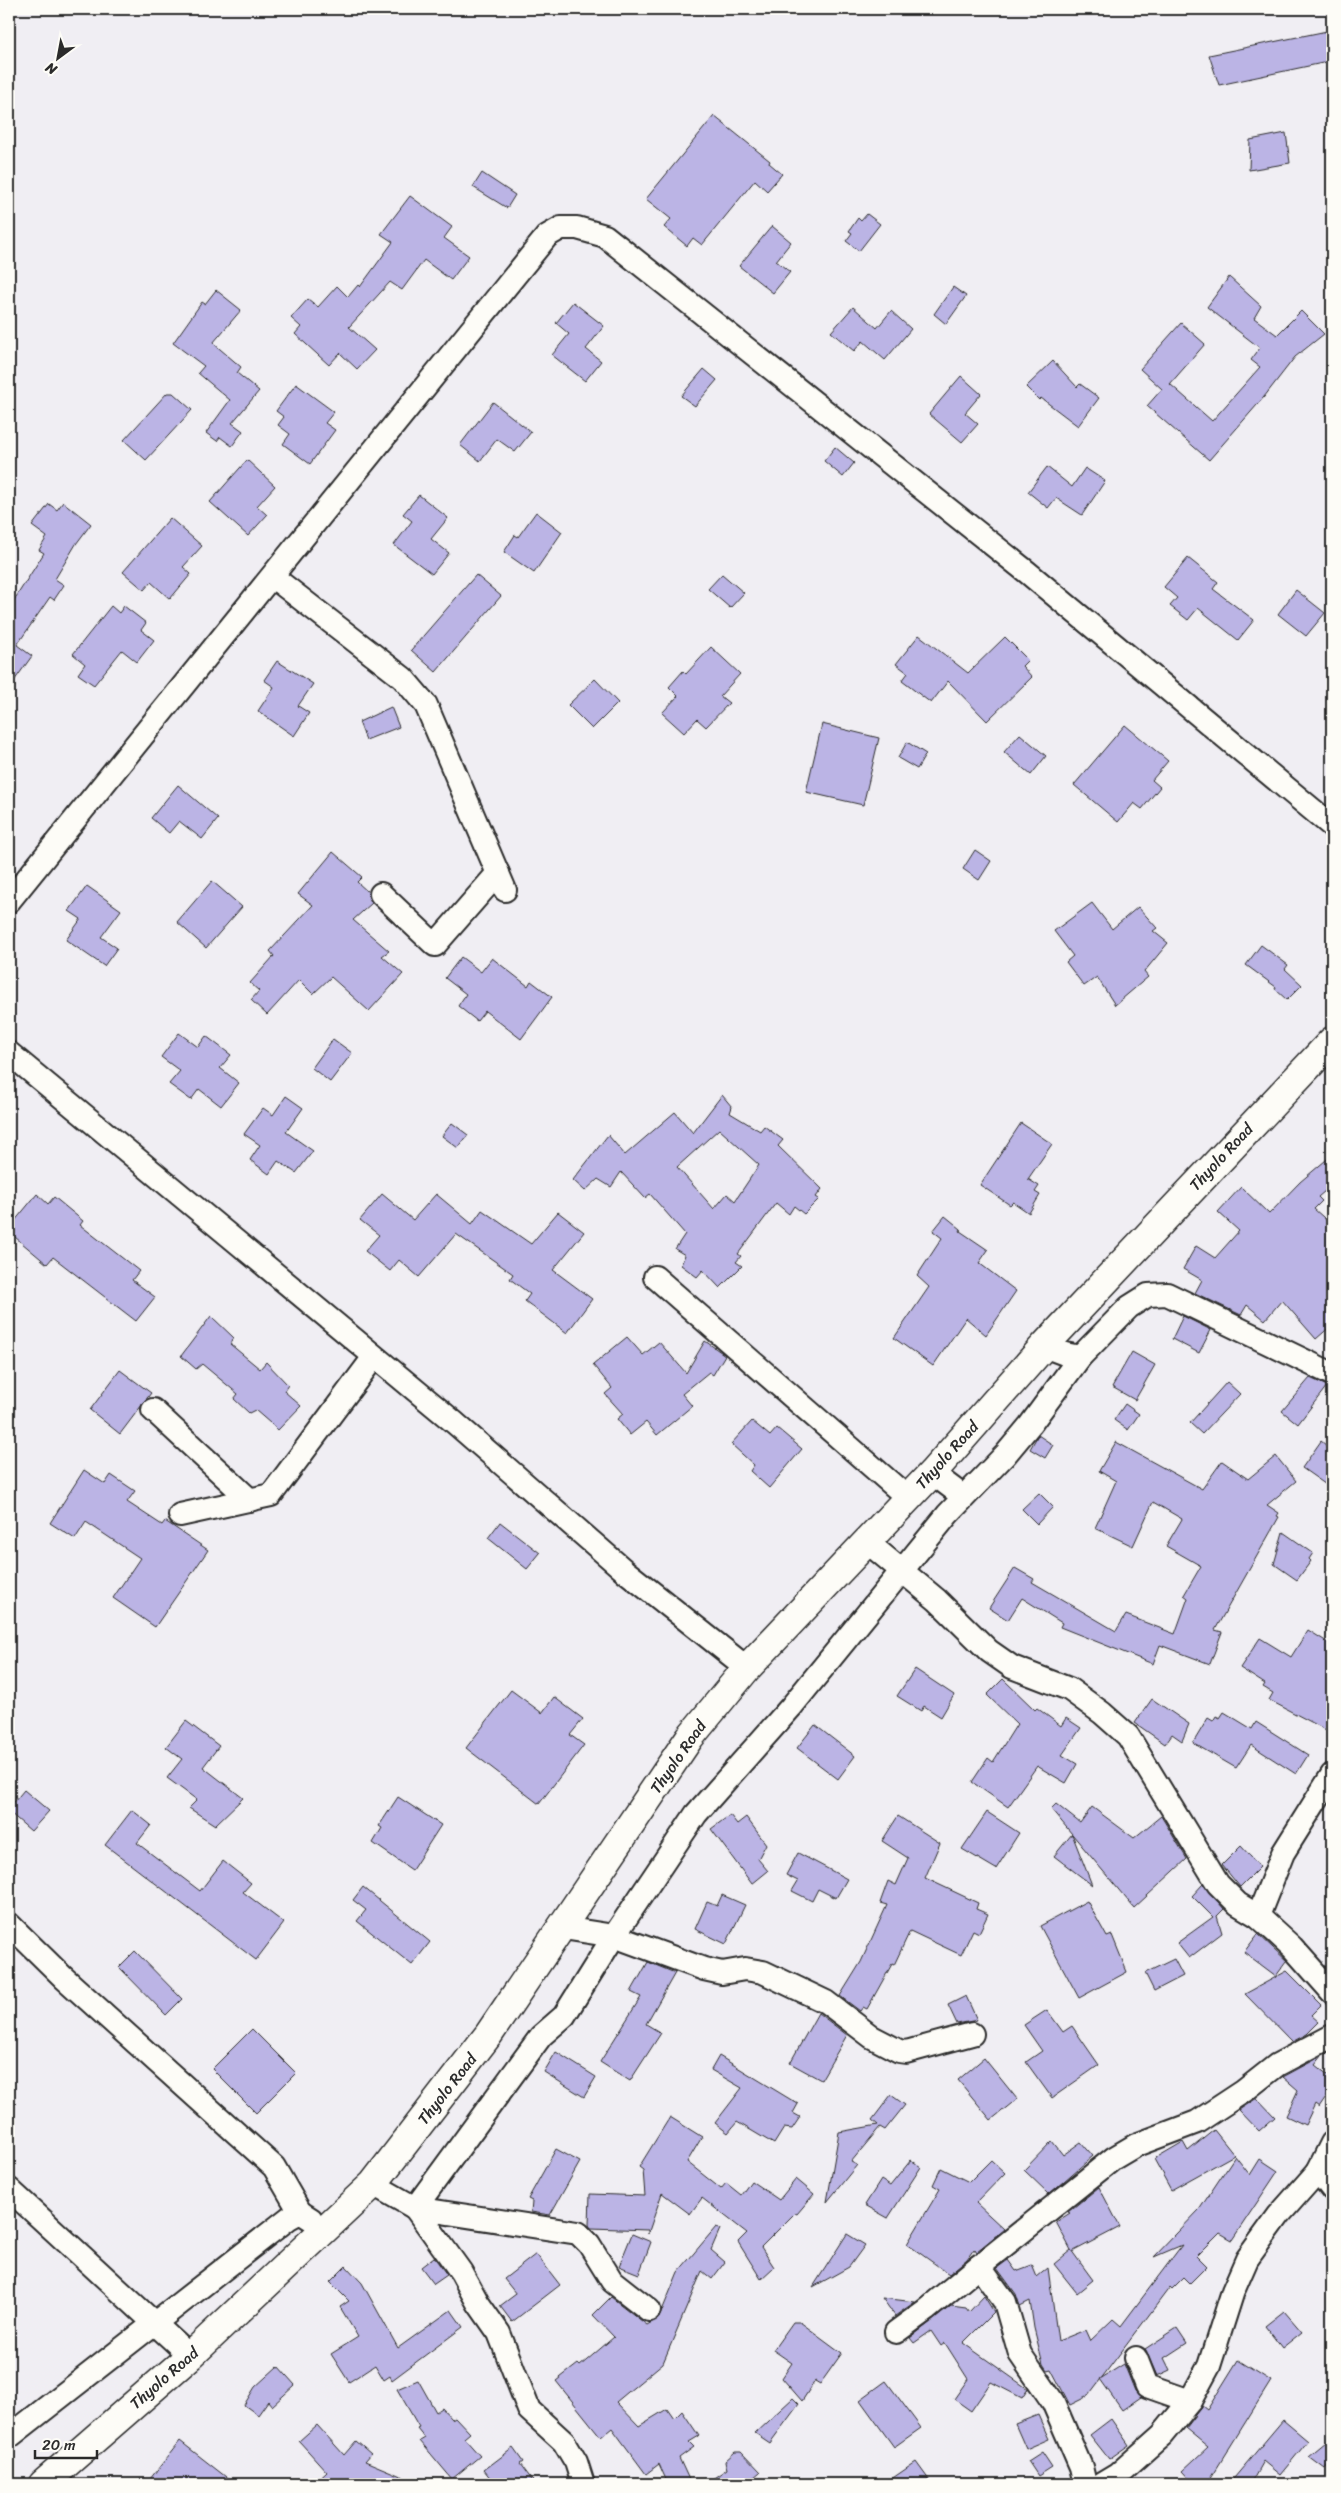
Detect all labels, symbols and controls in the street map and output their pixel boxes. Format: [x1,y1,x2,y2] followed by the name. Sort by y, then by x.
[32,32,82,82] north arrow
[40,55,63,82] text: N
[1182,1115,1262,1198] street label: Thyolo Road
[908,1413,987,1496] street label: Thyolo Road
[642,1713,715,1800] street label: Thyolo Road
[410,2045,485,2131] street label: Thyolo Road
[123,2338,207,2417] street label: Thyolo Road
[35,2428,98,2460] scale bar
[42,2432,76,2458] text: 20 m

